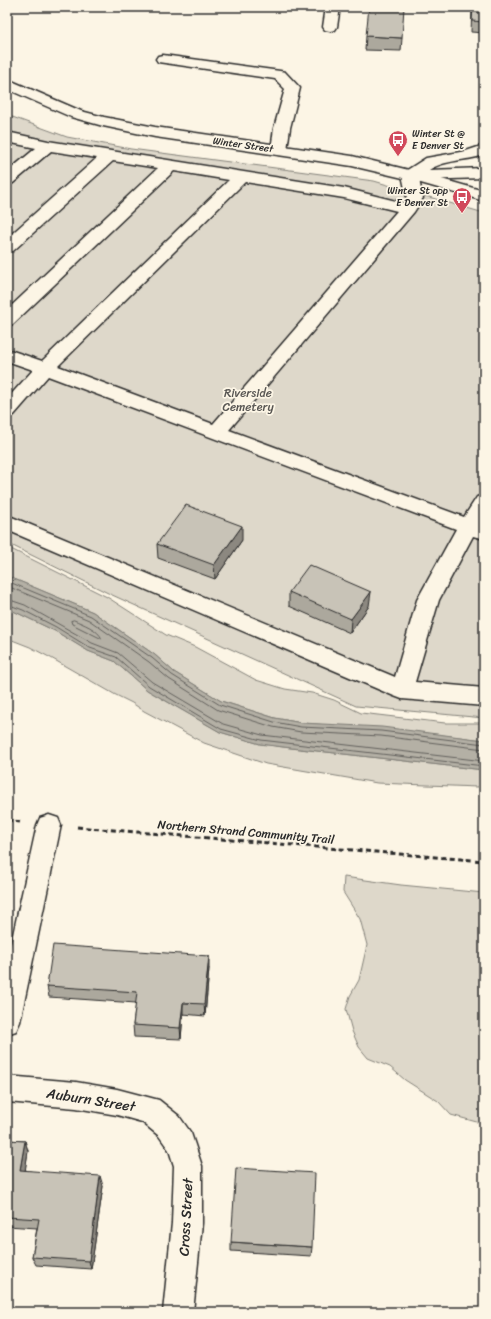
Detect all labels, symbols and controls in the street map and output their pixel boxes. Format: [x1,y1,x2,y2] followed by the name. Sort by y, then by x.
[412,125,465,155] place label: Winter St @ E Denver St
[387,129,409,157] bus stop icon: Winter St @ E Denver St
[212,132,275,158] street label: Winter Street
[387,182,449,212] place label: Winter St opp E Denver St
[451,186,473,214] bus stop icon: Winter St opp E Denver St
[222,382,274,418] park label: Riverside Cemetery
[157,813,336,851] street label: Northern Strand Community Trail
[44,1080,139,1120] street label: Auburn Street
[171,1176,201,1257] street label: Cross Street

